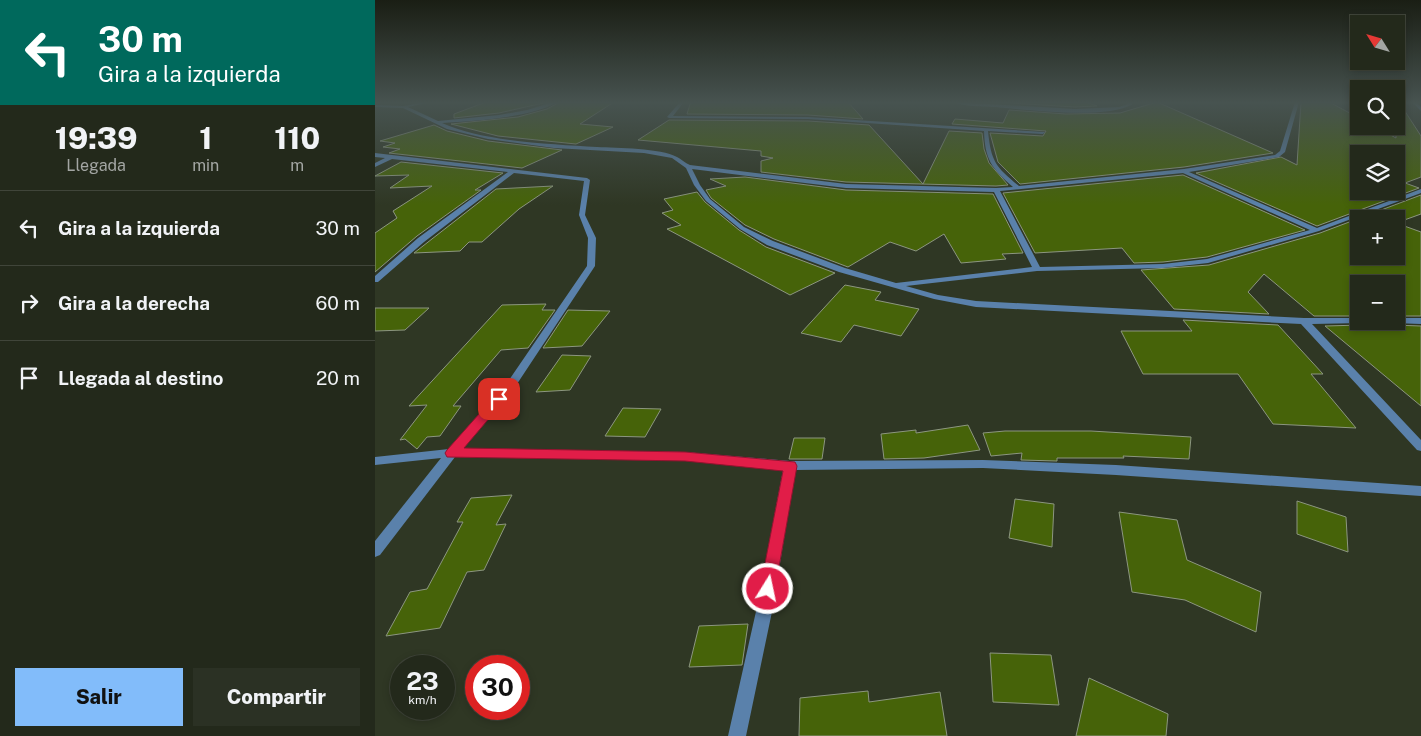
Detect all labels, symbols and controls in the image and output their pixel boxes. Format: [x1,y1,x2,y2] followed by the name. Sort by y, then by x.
[1350,15,1405,70] north arrow
[1350,15,1405,330] map controls
[98,19,183,60] text: 30 m
[15,20,80,85] icon: left
[98,61,281,87] text: Gira a la izquierda
[1350,80,1405,135] button: search
[55,120,137,156] text: 19:39
[199,120,212,156] text: 1
[274,120,320,156] text: 110
[1350,145,1405,200] button: layers
[66,156,126,175] text: Llegada
[192,156,219,175] text: min
[290,156,304,175] text: m
[1350,210,1405,265] button: +
[15,214,43,242] icon: left
[58,217,220,239] text: Gira a la izquierda
[315,217,360,239] text: 30 m
[1350,275,1405,330] button: −
[15,289,43,317] icon: right
[58,292,210,314] text: Gira a la derecha
[316,292,360,314] text: 60 m
[15,364,43,392] icon: arrive
[58,367,223,389] text: Llegada al destino
[316,367,360,389] text: 20 m
[478,378,520,420] pin
[485,385,513,413] icon: arrive
[741,562,793,614] position arrow
[465,655,530,720] speed limit sign: 30
[406,666,439,696] text: 23
[15,668,183,726] button: Salir
[193,668,360,726] button: Compartir
[408,693,437,707] text: km/h

